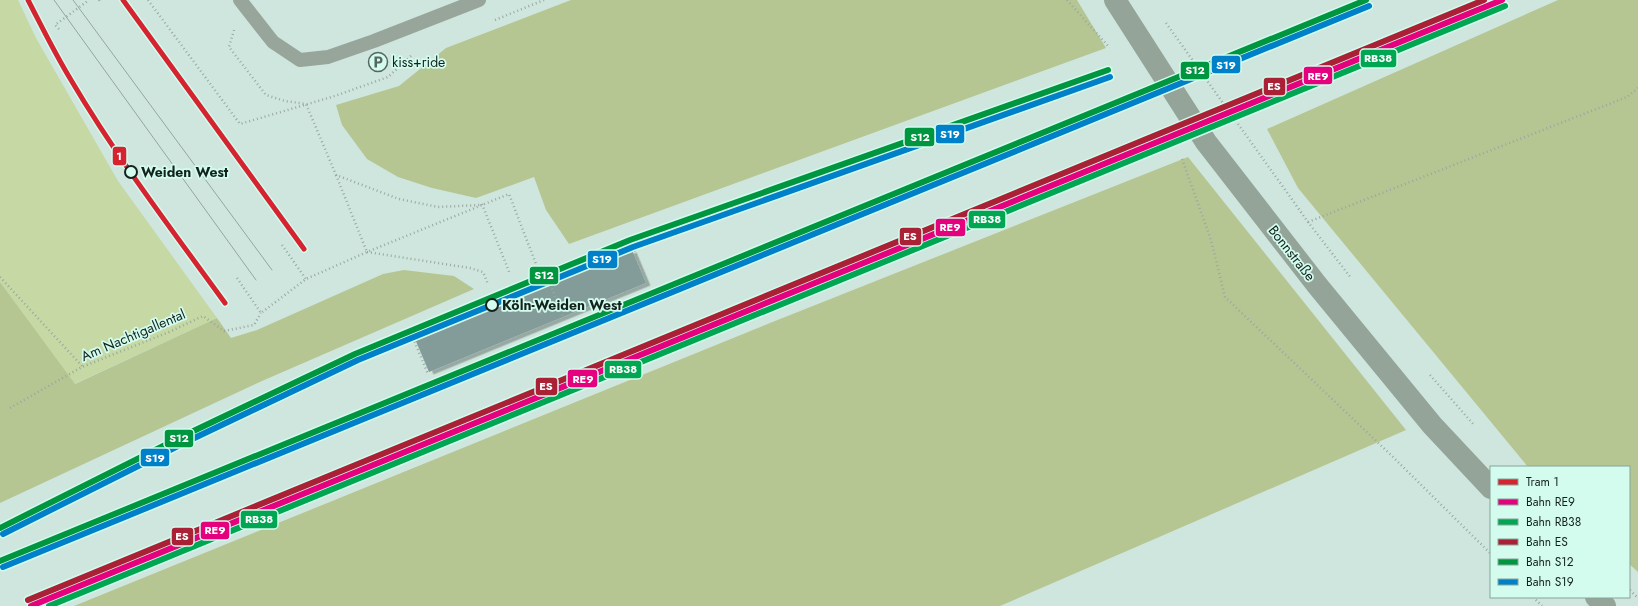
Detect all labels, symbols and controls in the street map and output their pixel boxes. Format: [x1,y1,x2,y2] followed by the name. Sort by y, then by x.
[1360,49,1397,68] line badge: RB38
[1364,50,1392,66] text: RB38
[367,51,389,73] parking icon: kiss+ride
[392,52,445,72] place label: kiss+ride
[1211,55,1241,74] line badge: S19
[1216,57,1236,73] text: S19
[1180,61,1210,80] line badge: S12
[1185,62,1205,78] text: S12
[1303,66,1333,85] line badge: RE9
[1307,68,1329,84] text: RE9
[1263,77,1286,96] line badge: ES
[1267,78,1281,94] text: ES
[935,124,965,144] line badge: S19
[940,126,960,142] text: S19
[904,127,935,147] line badge: S12
[910,129,930,145] text: S12
[112,146,127,166] line badge: 1
[116,148,122,164] text: 1
[141,162,229,182] place label: Weiden West
[124,165,138,179] marker: Weiden West
[968,210,1006,229] line badge: RB38
[973,211,1001,227] text: RB38
[935,218,966,237] line badge: RE9
[939,219,961,235] text: RE9
[1264,221,1320,285] street label: Bonnstraße
[899,227,922,246] line badge: ES
[903,228,917,244] text: ES
[587,250,618,269] line badge: S19
[592,251,612,267] text: S19
[529,266,559,285] line badge: S12
[534,267,554,283] text: S12
[502,295,622,315] place label: Köln-Weiden West
[485,298,499,312] marker: Köln-Weiden West
[78,304,188,366] street label: Am Nachtigallental
[604,360,642,379] line badge: RB38
[609,361,637,377] text: RB38
[567,369,598,388] line badge: RE9
[572,371,594,387] text: RE9
[535,377,558,396] line badge: ES
[539,378,553,394] text: ES
[164,429,194,448] line badge: S12
[169,430,189,446] text: S12
[140,448,170,467] line badge: S19
[145,450,165,466] text: S19
[1490,466,1630,598] legend
[1526,473,1559,491] text: Tram 1
[1526,493,1575,511] text: Bahn RE9
[240,510,278,529] line badge: RB38
[245,511,273,527] text: RB38
[1526,513,1581,531] text: Bahn RB38
[200,521,230,540] line badge: RE9
[204,522,226,538] text: RE9
[171,527,194,546] line badge: ES
[175,528,189,544] text: ES
[1526,533,1568,551] text: Bahn ES
[1526,553,1574,571] text: Bahn S12
[1526,573,1574,591] text: Bahn S19

